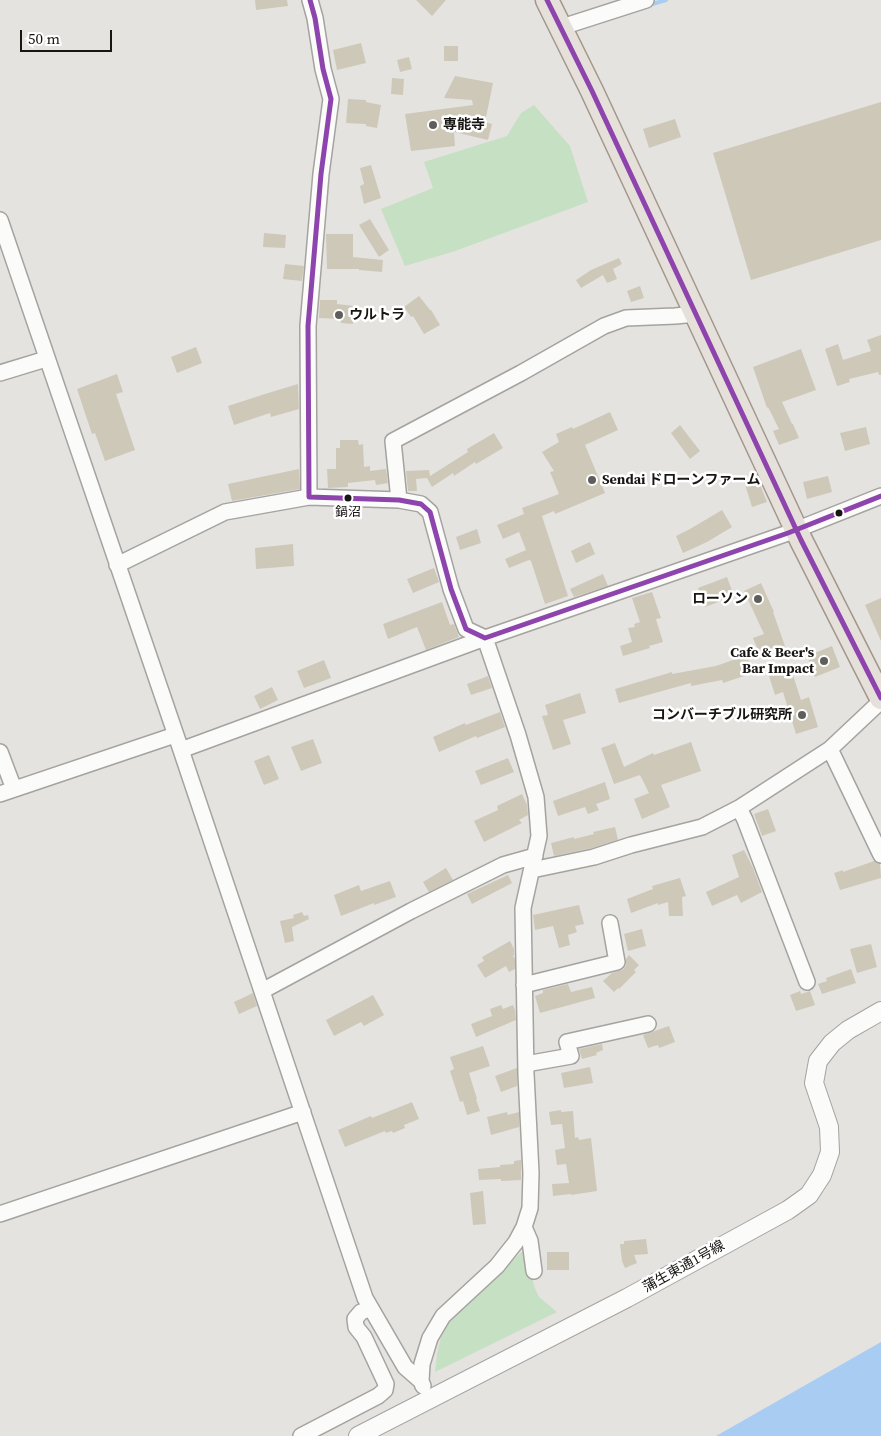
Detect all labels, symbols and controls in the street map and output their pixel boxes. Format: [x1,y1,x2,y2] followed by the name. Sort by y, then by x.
[22,20,115,52] scale bar
[28,28,60,49] text: 50 m
[443,117,485,133] place label: 専能寺
[427,119,439,131] marker: 専能寺
[349,307,405,323] place label: ウルトラ
[333,309,345,321] marker: ウルトラ
[602,472,761,488] place label: Sendai ドローンファーム
[586,474,598,486] marker: Sendai ドローンファーム
[343,493,353,503] marker: 鍋沼
[335,505,361,521] place label: 鍋沼
[834,508,844,518] unlabelled marker
[692,591,748,607] place label: ローソン
[752,593,764,605] marker: ローソン
[730,645,814,678] place label: Cafe & Beer's Bar Impact
[818,655,830,667] marker: Cafe & Beer's Bar Impact
[652,707,792,723] place label: コンバーチブル研究所
[796,709,808,721] marker: コンバーチブル研究所
[640,1238,728,1296] street label: 蒲生東通1号線

